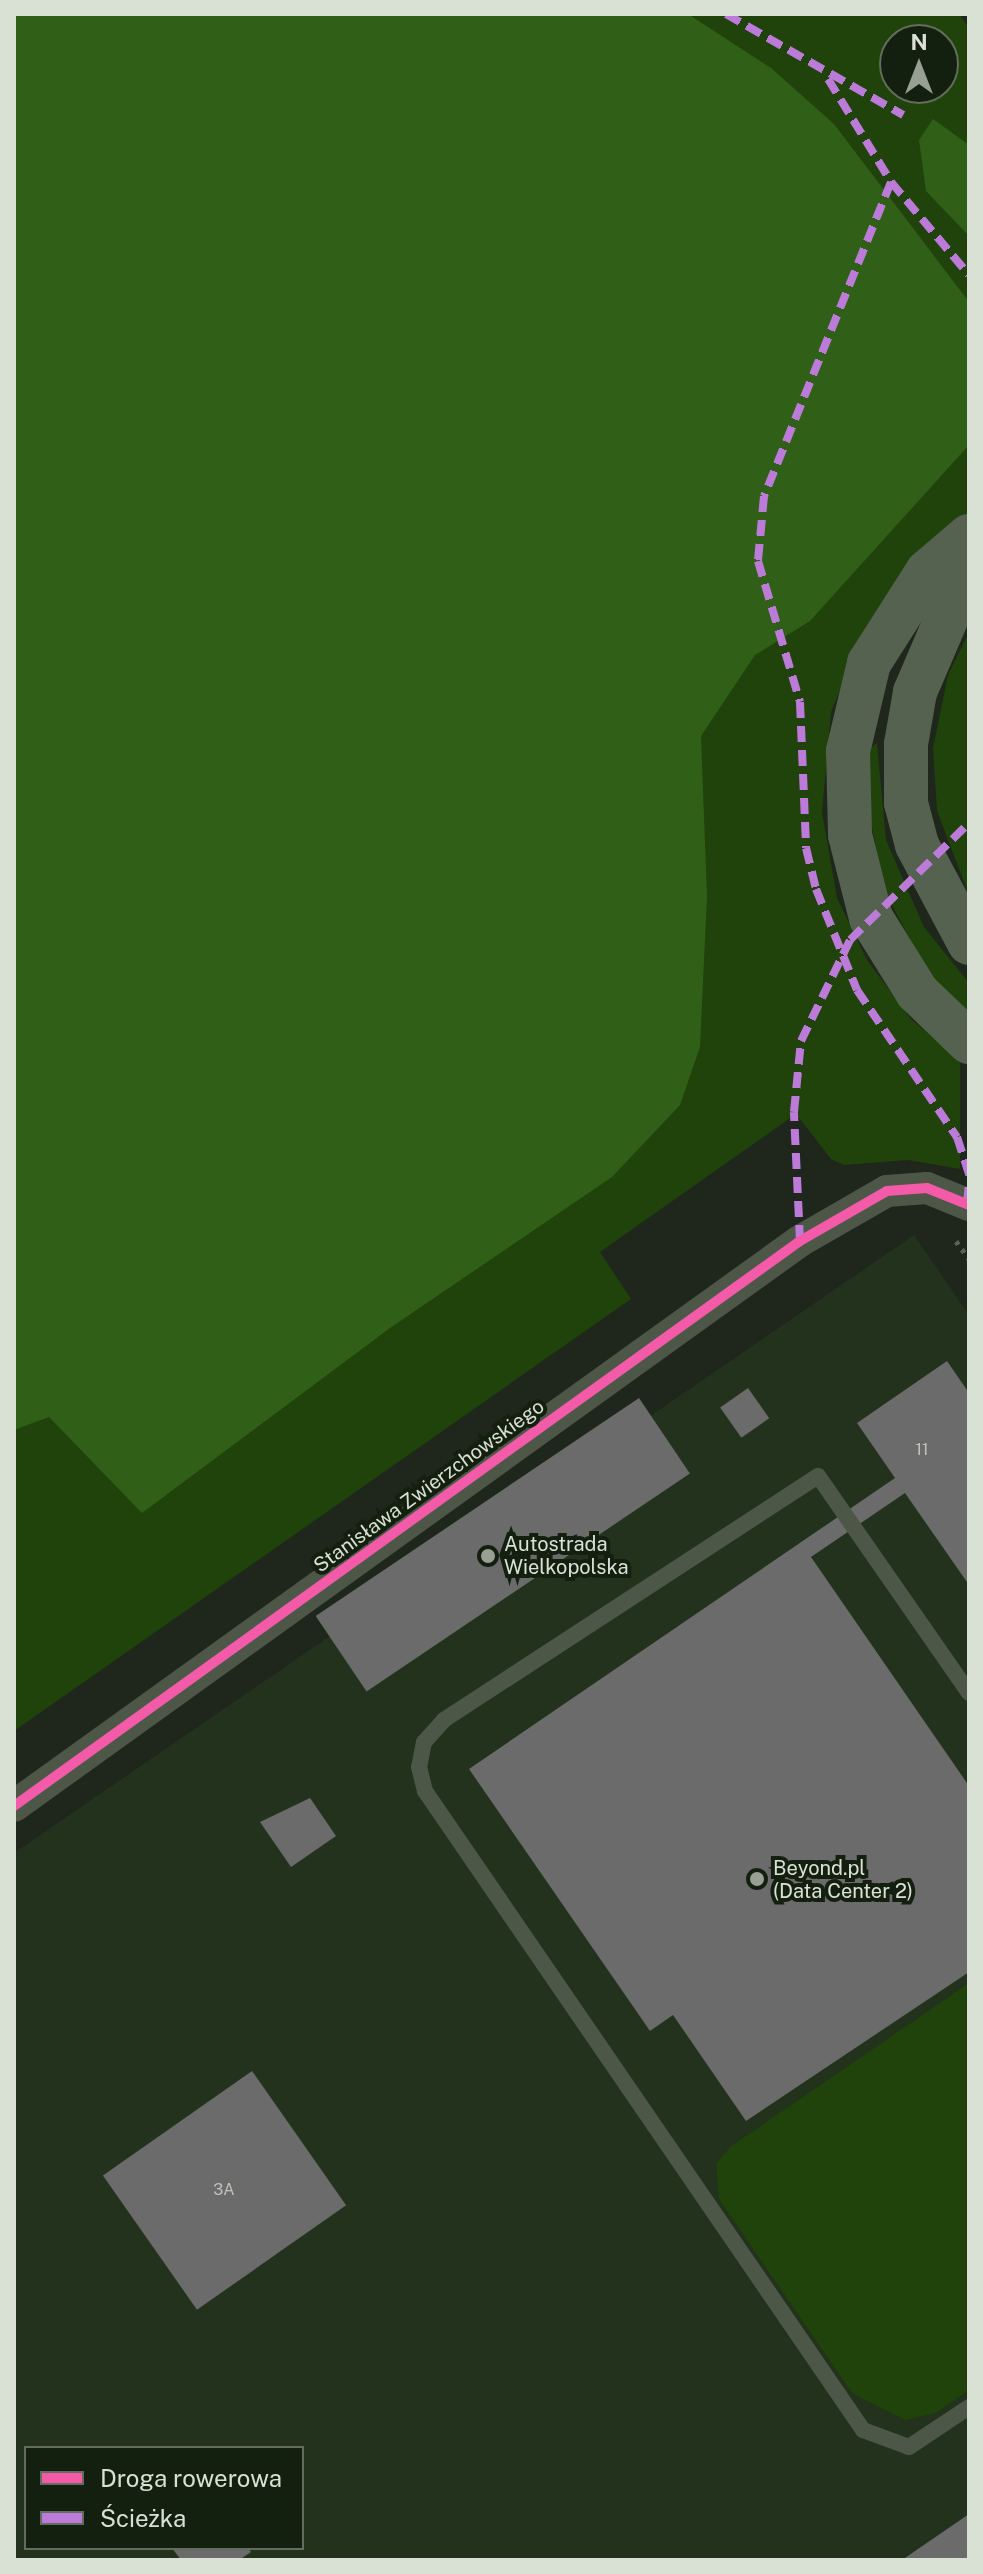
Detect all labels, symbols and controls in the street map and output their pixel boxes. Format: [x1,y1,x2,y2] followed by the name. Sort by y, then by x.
[879,24,959,104] north arrow
[910,29,928,55] text: N
[309,1394,549,1578] street label: Stanisława Zwierzchowskiego
[915,1440,929,1460] house number: 11
[504,1532,629,1579] place label: Autostrada Wielkopolska
[479,1547,497,1565] marker: Autostrada Wielkopolska
[773,1856,913,1903] place label: Beyond.pl (Data Center 2)
[748,1870,766,1888] marker: Beyond.pl (Data Center 2)
[213,2180,235,2200] house number: 3A
[24,2446,304,2550] legend
[100,2464,282,2492] text: Droga rowerowa
[100,2504,186,2532] text: Ścieżka

